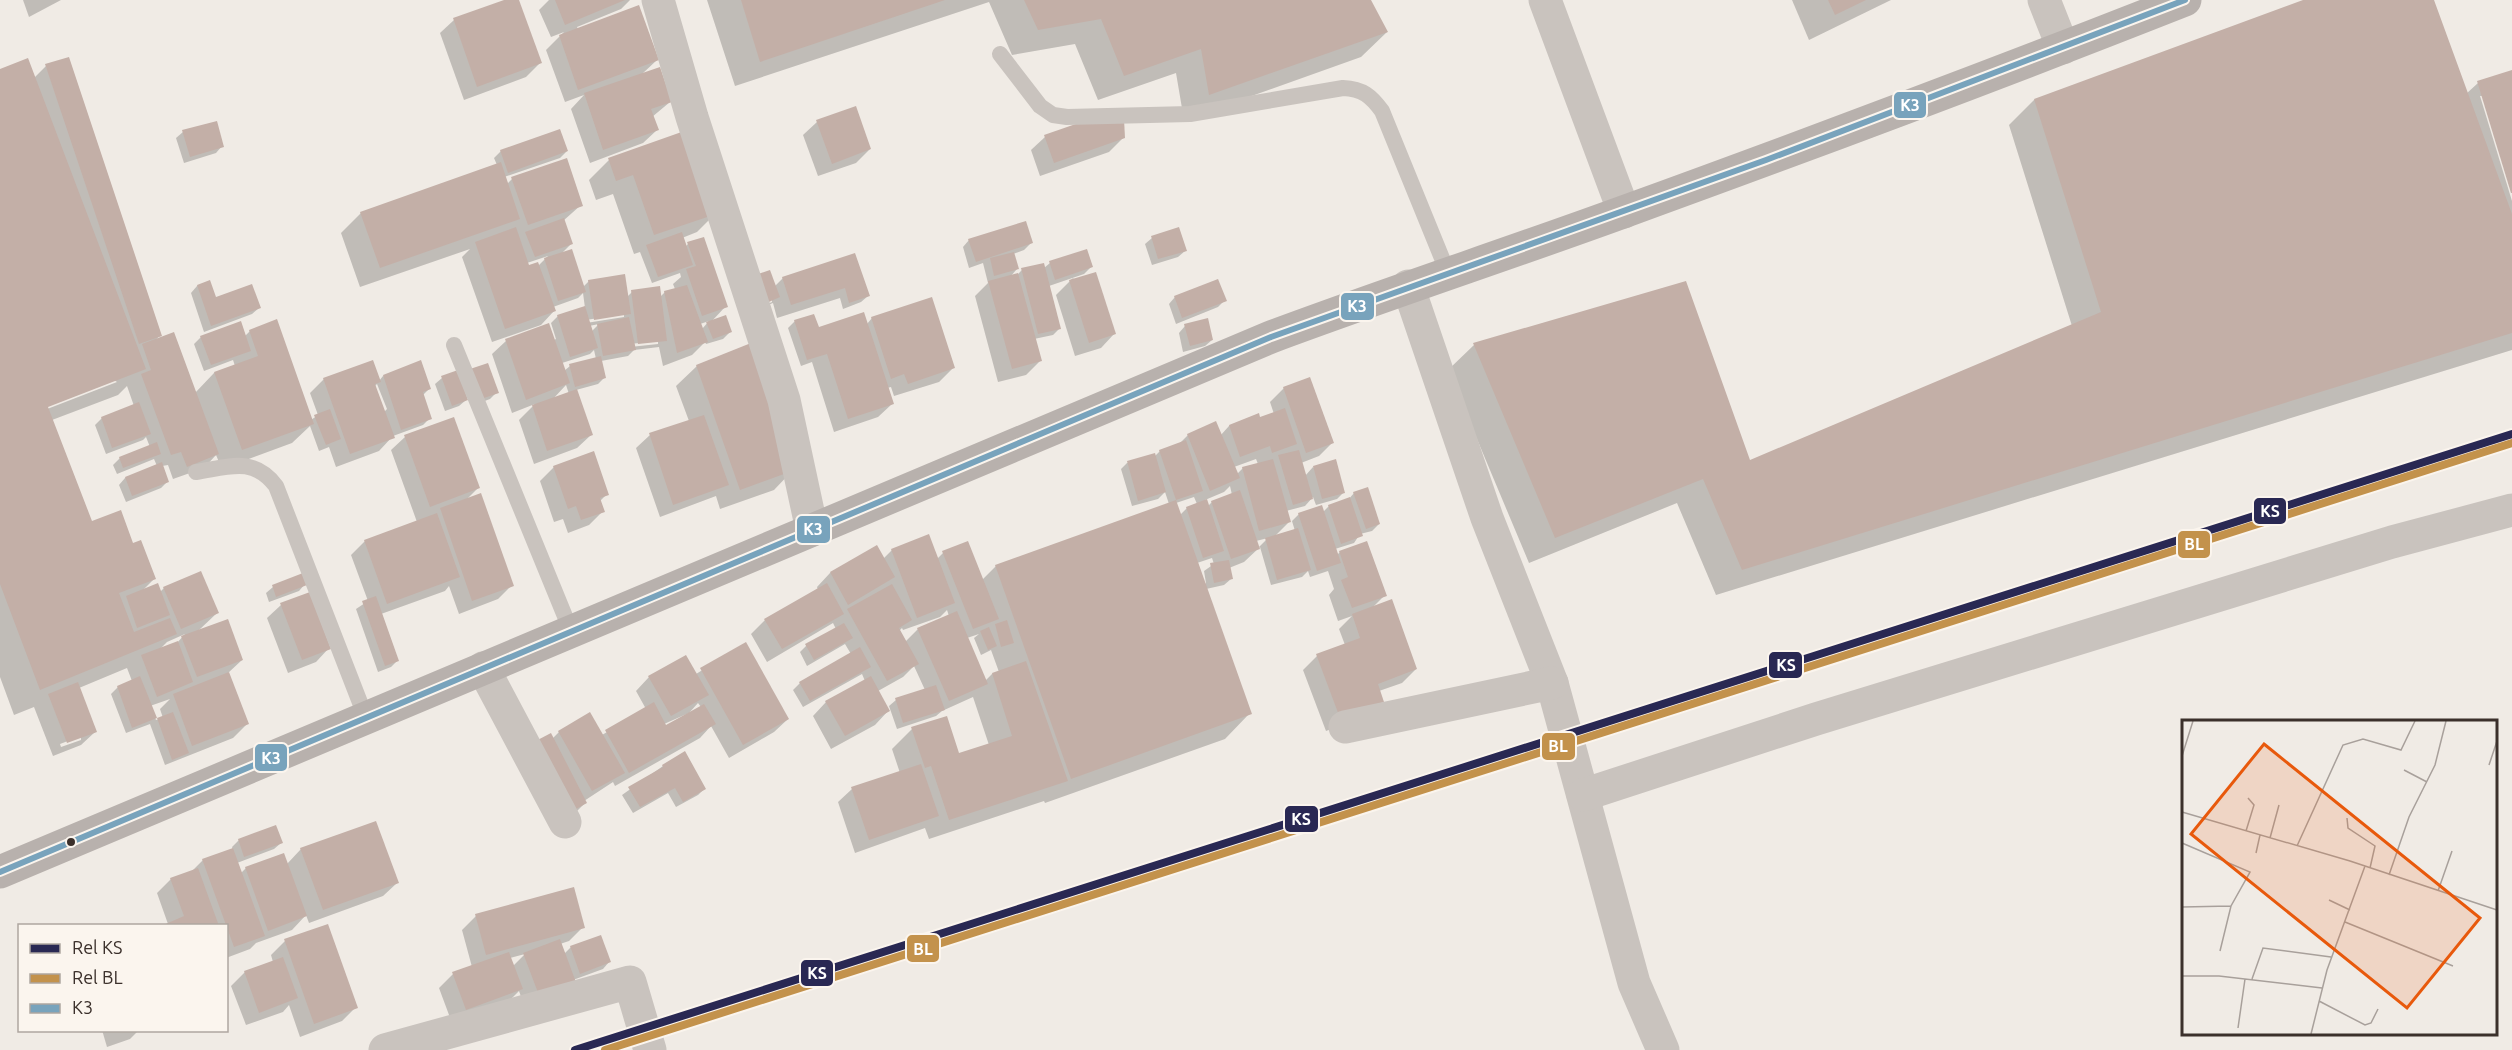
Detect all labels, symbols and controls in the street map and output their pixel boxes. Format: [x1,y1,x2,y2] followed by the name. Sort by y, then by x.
[1893,91,1927,119] line badge: K3
[1900,96,1920,114] text: K3
[1340,292,1375,321] line badge: K3
[1347,297,1367,315] text: K3
[2253,497,2287,525] line badge: KS
[2260,502,2280,520] text: KS
[796,515,831,544] line badge: K3
[803,520,823,538] text: K3
[2177,530,2211,559] line badge: BL
[2184,535,2204,553] text: BL
[1768,651,1803,679] line badge: KS
[1776,656,1796,674] text: KS
[2182,720,2497,1035] inset map
[1541,732,1576,761] line badge: BL
[1548,737,1568,755] text: BL
[254,743,288,772] line badge: K3
[261,749,281,767] text: K3
[1284,805,1319,833] line badge: KS
[1291,810,1311,828] text: KS
[65,836,77,848] unlabelled marker
[18,924,228,1032] legend
[906,934,940,963] line badge: BL
[72,937,122,957] text: Rel KS
[913,940,933,958] text: BL
[800,959,834,987] line badge: KS
[807,964,827,982] text: KS
[72,967,123,987] text: Rel BL
[72,997,93,1017] text: K3

